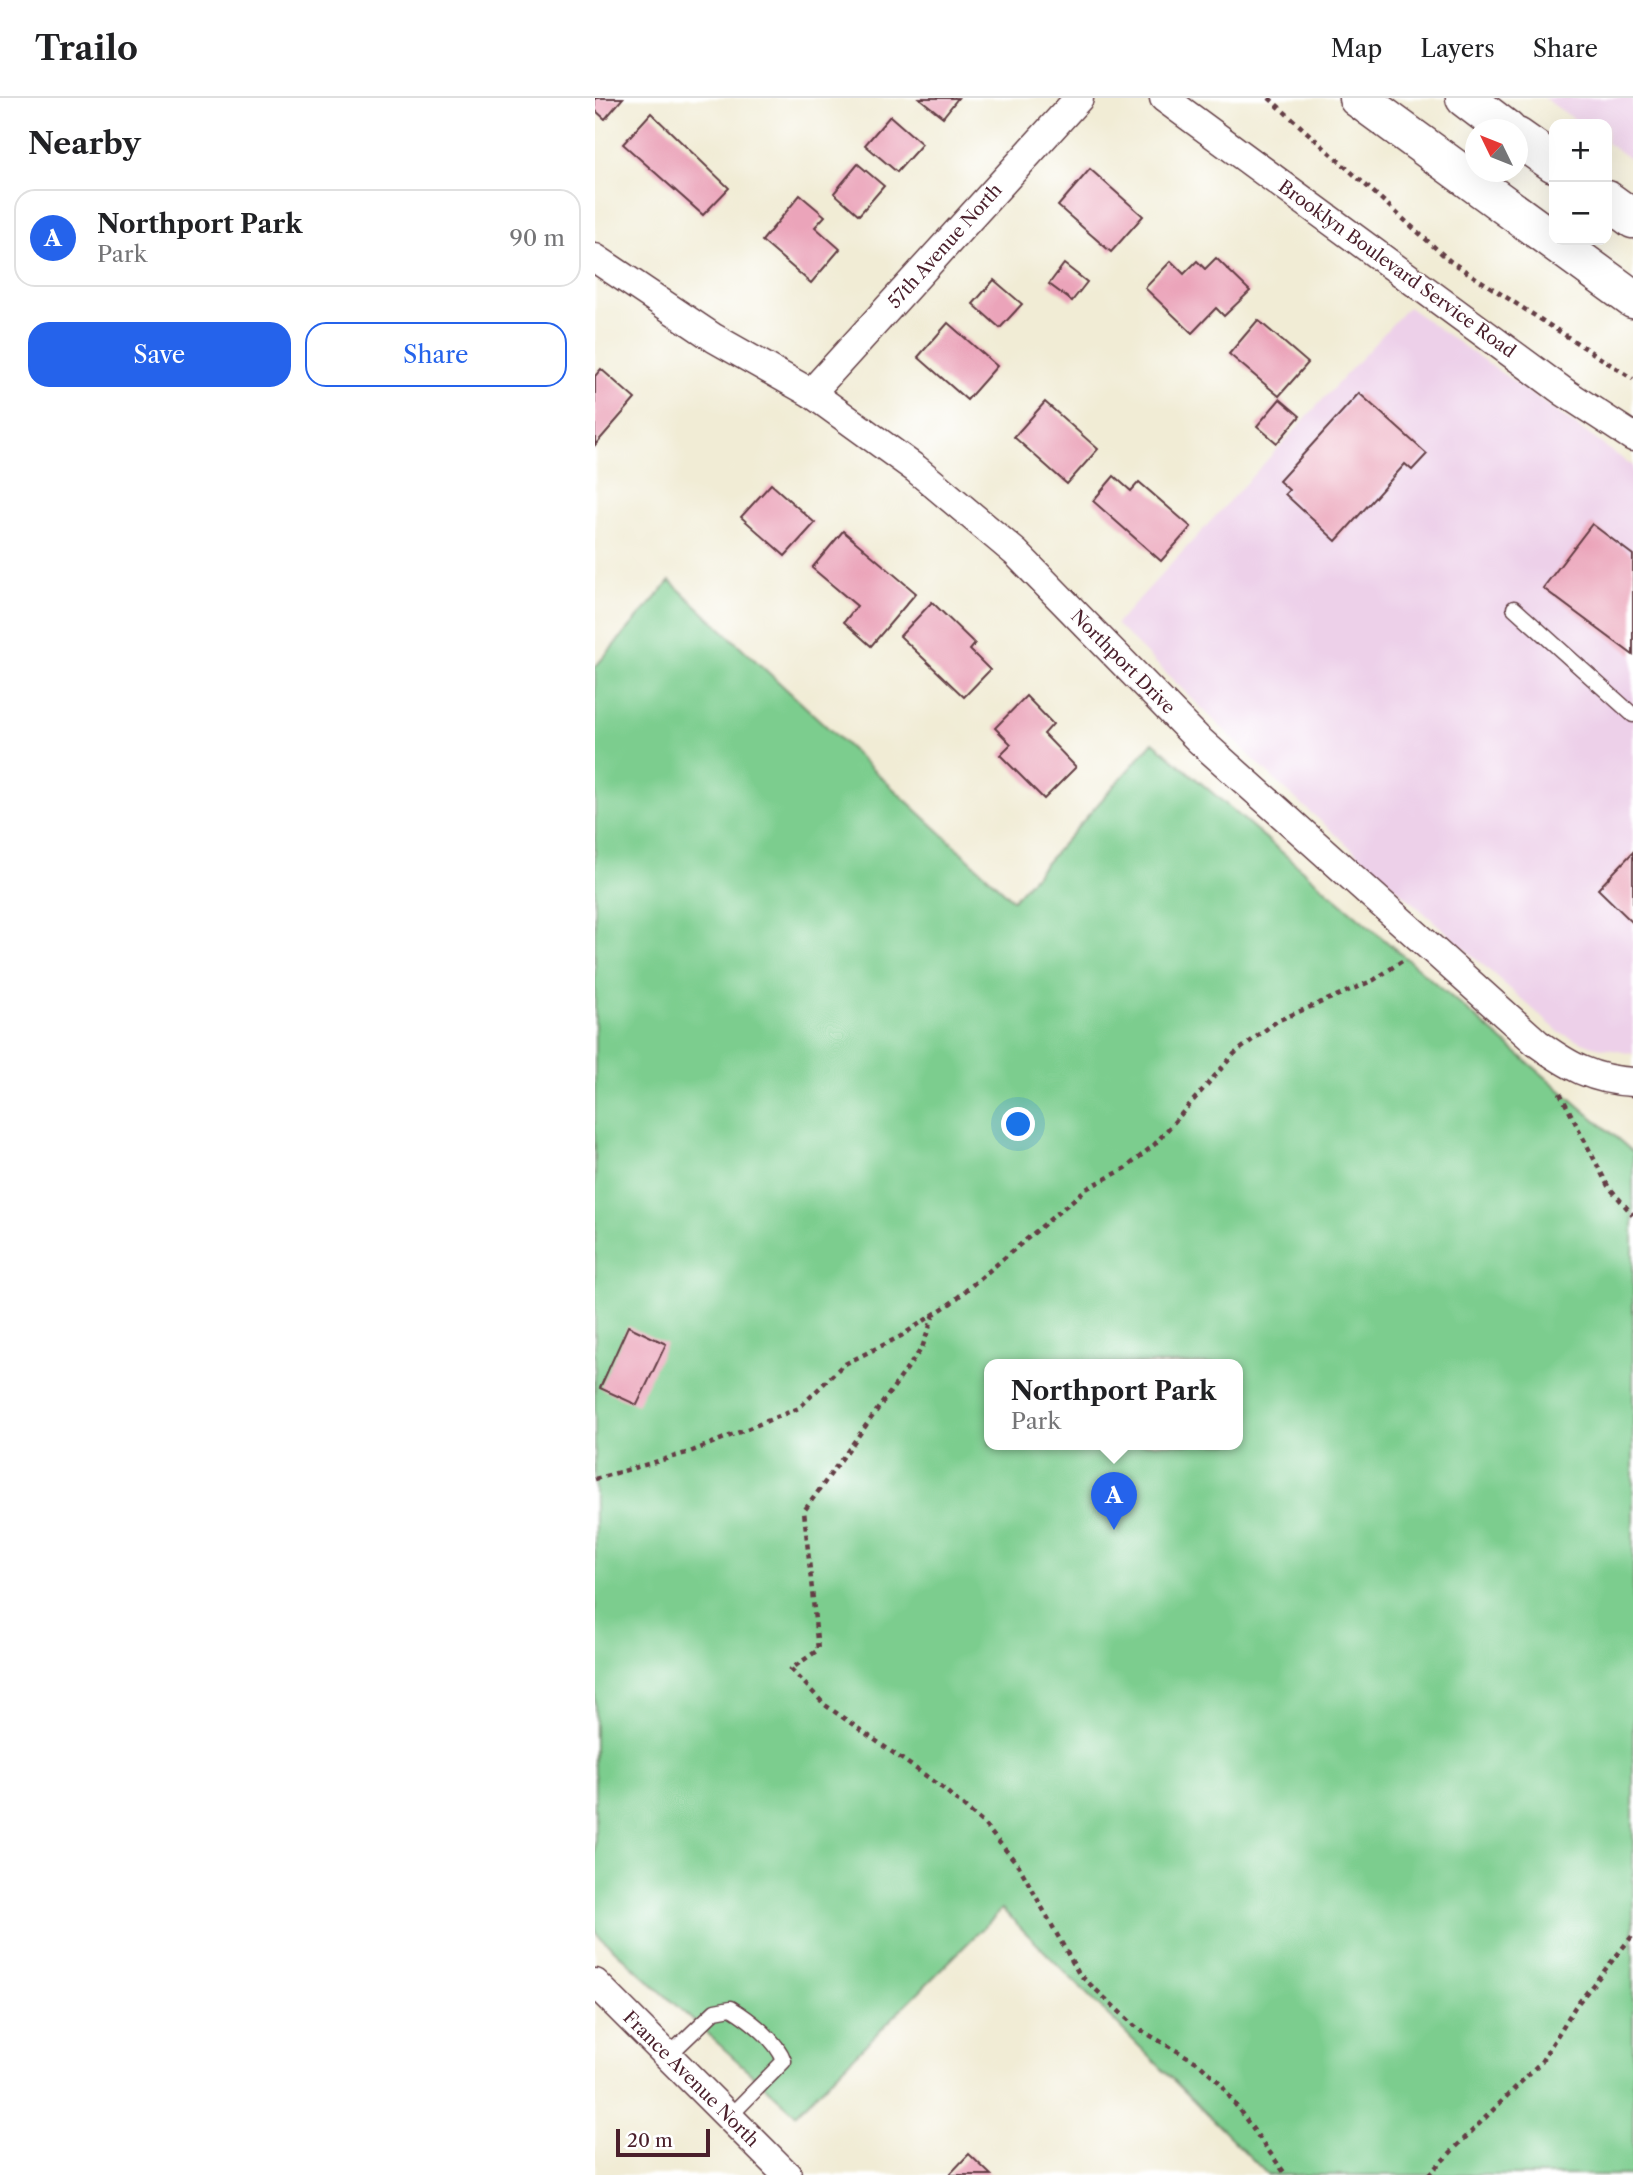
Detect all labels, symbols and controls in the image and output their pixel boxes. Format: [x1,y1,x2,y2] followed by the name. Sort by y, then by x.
[35,28,138,69] text: Trailo
[1331,34,1382,63] text: Map
[1420,34,1495,63] text: Layers
[1533,34,1598,63] text: Share
[1465,119,1528,182] north arrow
[1549,119,1612,245] map controls
[1549,119,1612,182] button: +
[28,125,141,162] text: Nearby
[1274,176,1520,362] street label: Brooklyn Boulevard Service Road
[883,179,1007,313] street label: 57th Avenue North
[1549,182,1612,245] button: −
[97,208,302,240] text: Northport Park
[44,224,62,252] text: A
[509,224,565,252] text: 90 m
[97,240,147,268] text: Park
[28,322,291,387] button: Save
[305,322,567,387] button: Share
[1066,605,1180,719] street label: Northport Drive
[1001,1107,1035,1141] your location
[984,1359,1243,1450] popup
[1011,1375,1216,1407] text: Northport Park
[1011,1407,1061,1435] text: Park
[1091,1472,1137,1530] pin: A
[619,2007,763,2151] street label: France Avenue North
[616,2126,711,2158] scale bar
[627,2129,673,2152] text: 20 m

